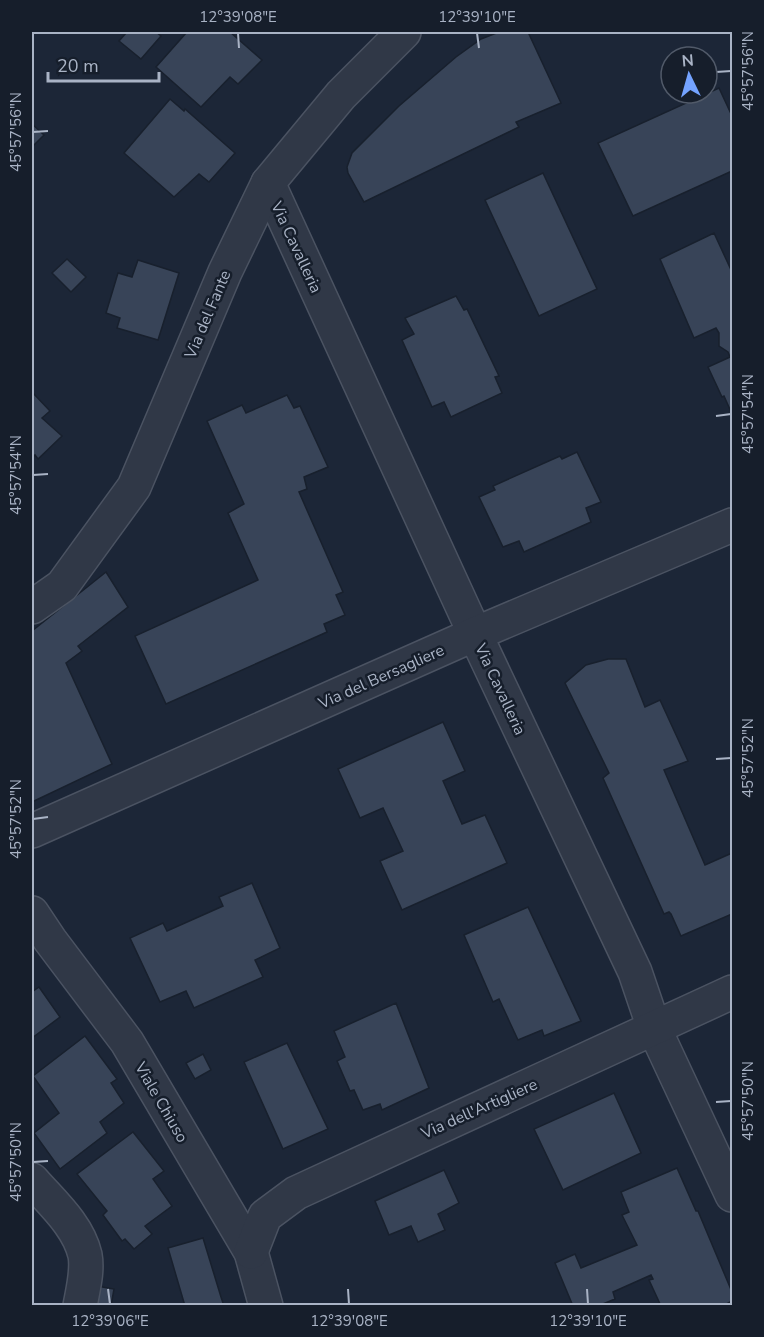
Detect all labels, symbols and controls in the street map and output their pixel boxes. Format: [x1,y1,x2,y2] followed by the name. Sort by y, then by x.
[199,7,277,27] text: 12°39'08"E
[438,7,516,27] text: 12°39'10"E
[738,31,758,111] text: 45°57'56"N
[48,45,159,83] scale bar
[659,45,719,105] north arrow
[681,50,695,73] text: N
[57,54,99,78] text: 20 m
[6,92,26,172] text: 45°57'56"N
[265,197,327,297] street label: Via Cavalleria
[179,267,236,363] street label: Via del Fante
[738,374,758,454] text: 45°57'54"N
[6,435,26,515] text: 45°57'54"N
[314,639,448,715] street label: Via del Bersagliere
[469,639,531,739] street label: Via Cavalleria
[738,718,758,798] text: 45°57'52"N
[6,779,26,859] text: 45°57'52"N
[129,1057,193,1147] street label: Viale Chiuso
[738,1061,758,1141] text: 45°57'50"N
[417,1073,541,1145] street label: Via dell'Artigliere
[6,1122,26,1202] text: 45°57'50"N
[71,1311,149,1331] text: 12°39'06"E
[310,1311,388,1331] text: 12°39'08"E
[549,1311,627,1331] text: 12°39'10"E

